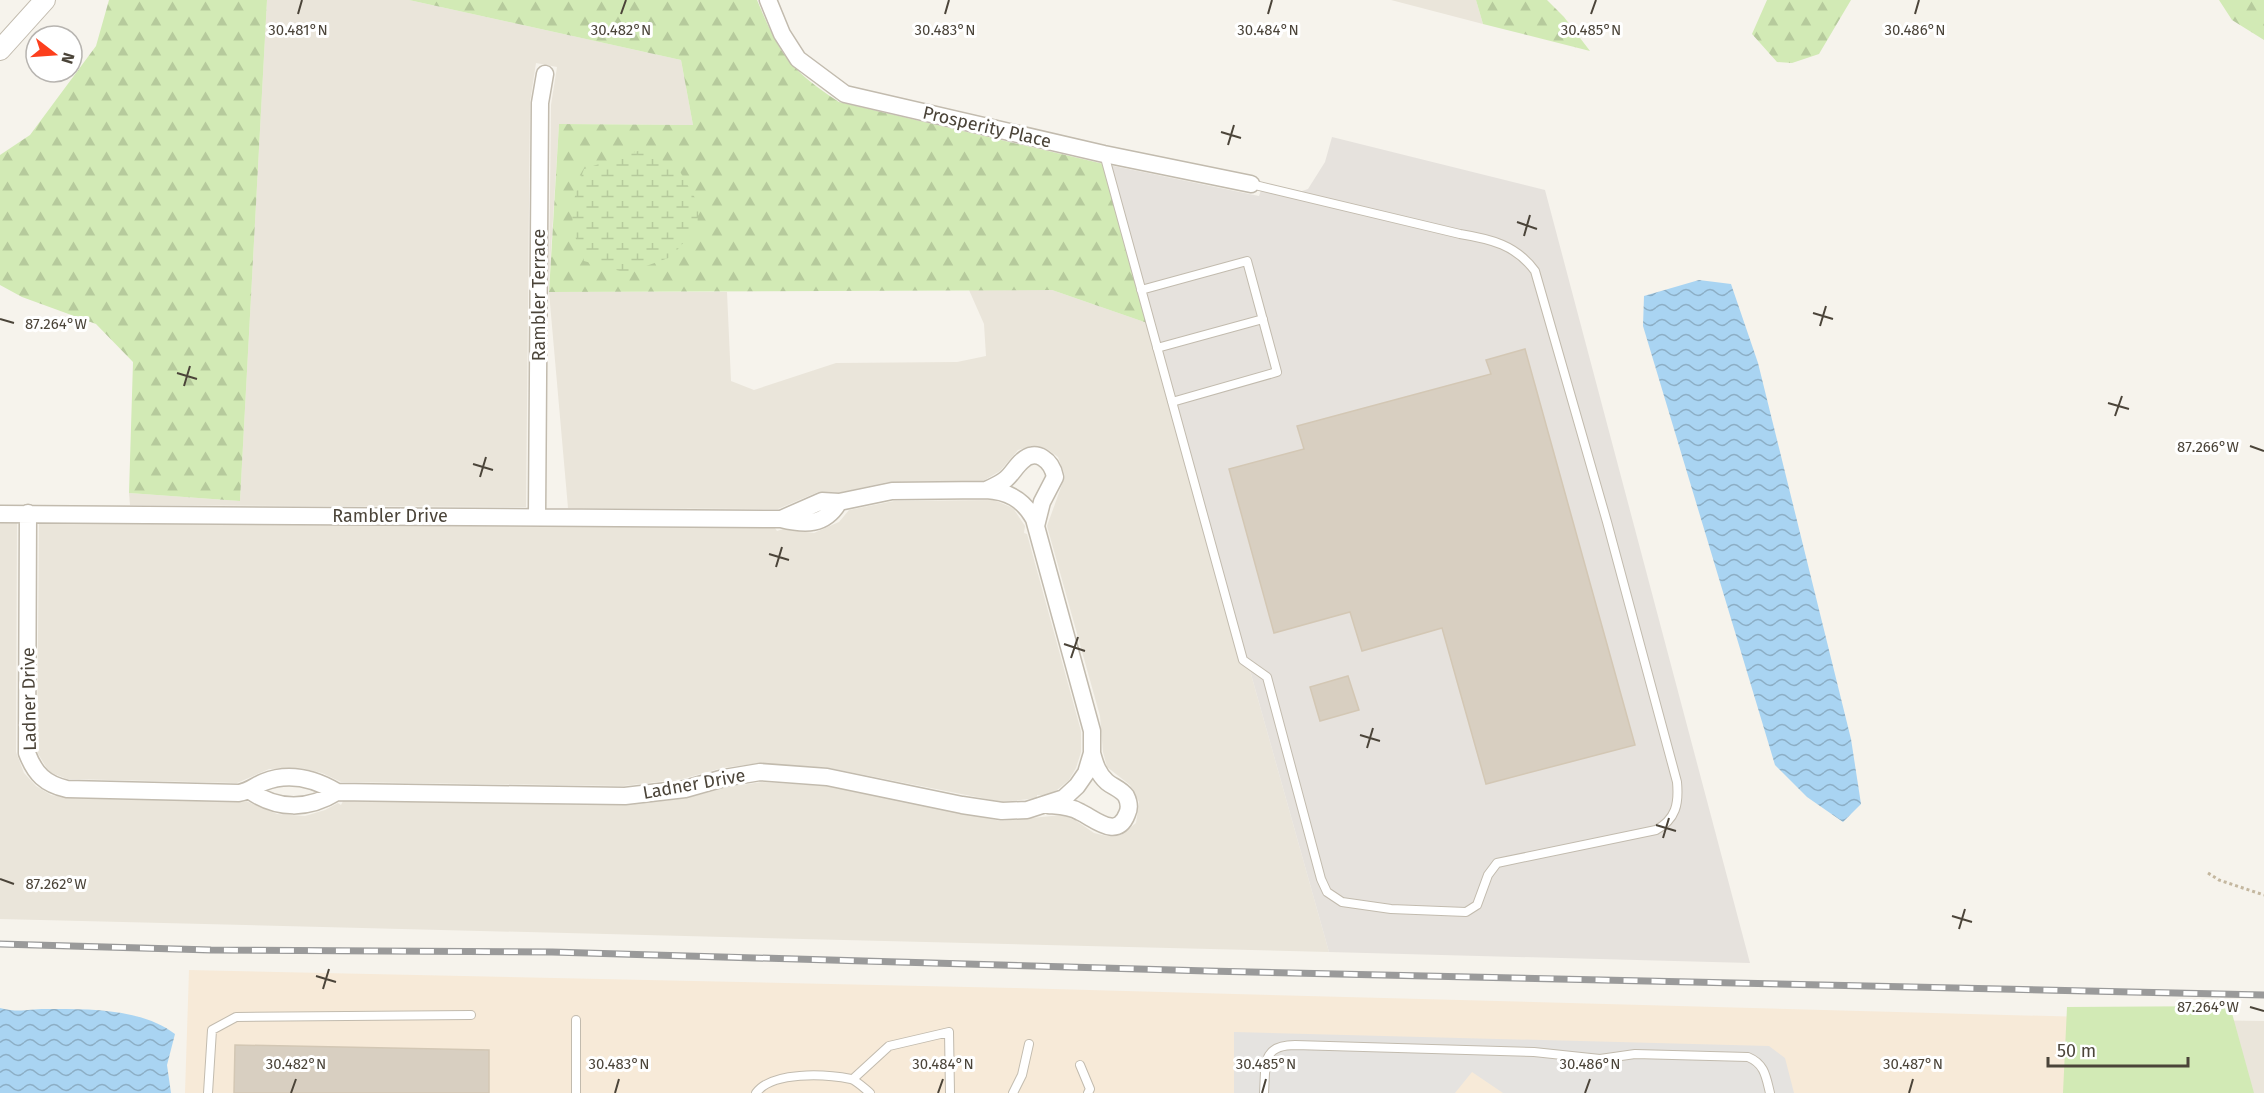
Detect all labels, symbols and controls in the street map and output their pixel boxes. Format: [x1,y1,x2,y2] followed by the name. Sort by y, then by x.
[268,21,328,39] text: 30.481°N
[591,21,651,39] text: 30.482°N
[915,21,975,39] text: 30.483°N
[1237,21,1299,39] text: 30.484°N
[1561,21,1621,39] text: 30.485°N
[1884,21,1946,39] text: 30.486°N
[24,24,84,84] north arrow
[57,50,79,66] text: N
[921,102,1053,152] street label: Prosperity Place
[528,229,550,361] street label: Rambler Terrace
[25,315,88,333] text: 87.264°W
[2177,438,2240,456] text: 87.266°W
[332,505,448,527] street label: Rambler Drive
[17,647,41,751] street label: Ladner Drive
[641,764,747,804] street label: Ladner Drive
[25,875,87,893] text: 87.262°W
[2177,998,2240,1016] text: 87.264°W
[2048,1030,2188,1068] scale bar
[2057,1040,2096,1062] text: 50 m
[266,1055,326,1073] text: 30.482°N
[589,1055,649,1073] text: 30.483°N
[912,1055,974,1073] text: 30.484°N
[1236,1055,1296,1073] text: 30.485°N
[1559,1055,1621,1073] text: 30.486°N
[1883,1055,1943,1073] text: 30.487°N

